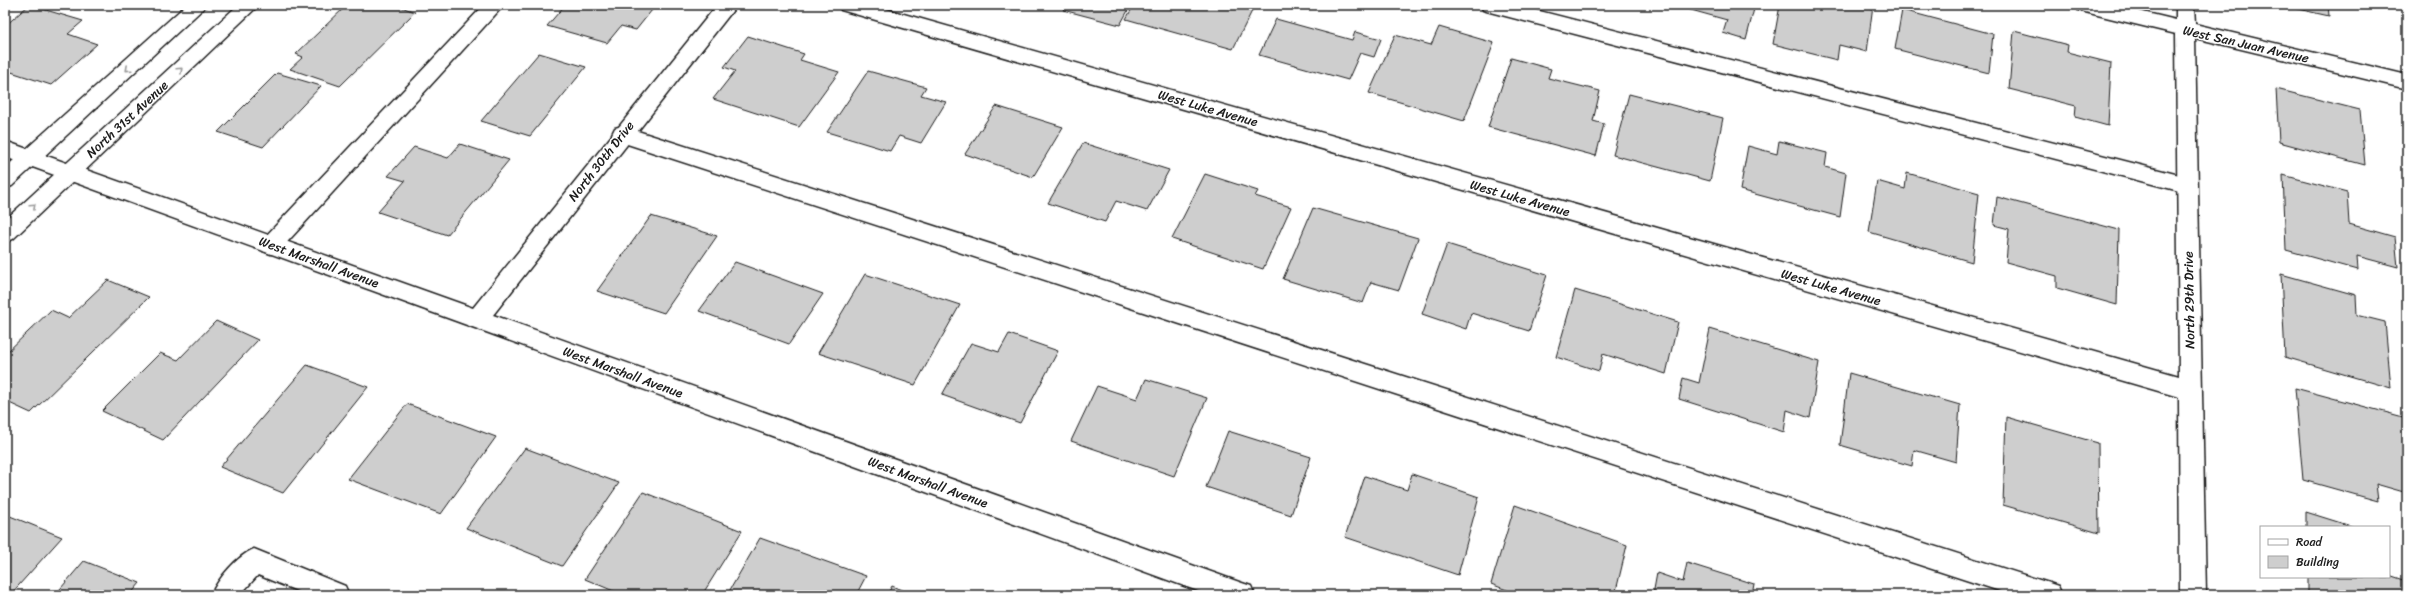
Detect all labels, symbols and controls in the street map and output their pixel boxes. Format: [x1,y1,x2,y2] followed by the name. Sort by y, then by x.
[2181,18,2312,70] street label: West San Juan Avenue
[125,64,132,71] one-way arrow
[175,67,183,75] one-way arrow
[80,74,174,164] street label: North 31st Avenue
[1155,83,1261,133] street label: West Luke Avenue
[562,115,640,206] street label: North 30th Drive
[1467,173,1573,223] street label: West Luke Avenue
[29,204,36,211] one-way arrow
[256,230,382,294] street label: West Marshall Avenue
[2177,251,2201,349] street label: North 29th Drive
[1778,262,1884,312] street label: West Luke Avenue
[560,340,686,404] street label: West Marshall Avenue
[865,450,991,514] street label: West Marshall Avenue
[2260,526,2390,578] legend
[2296,531,2323,553] text: Road
[2296,551,2339,573] text: Building

